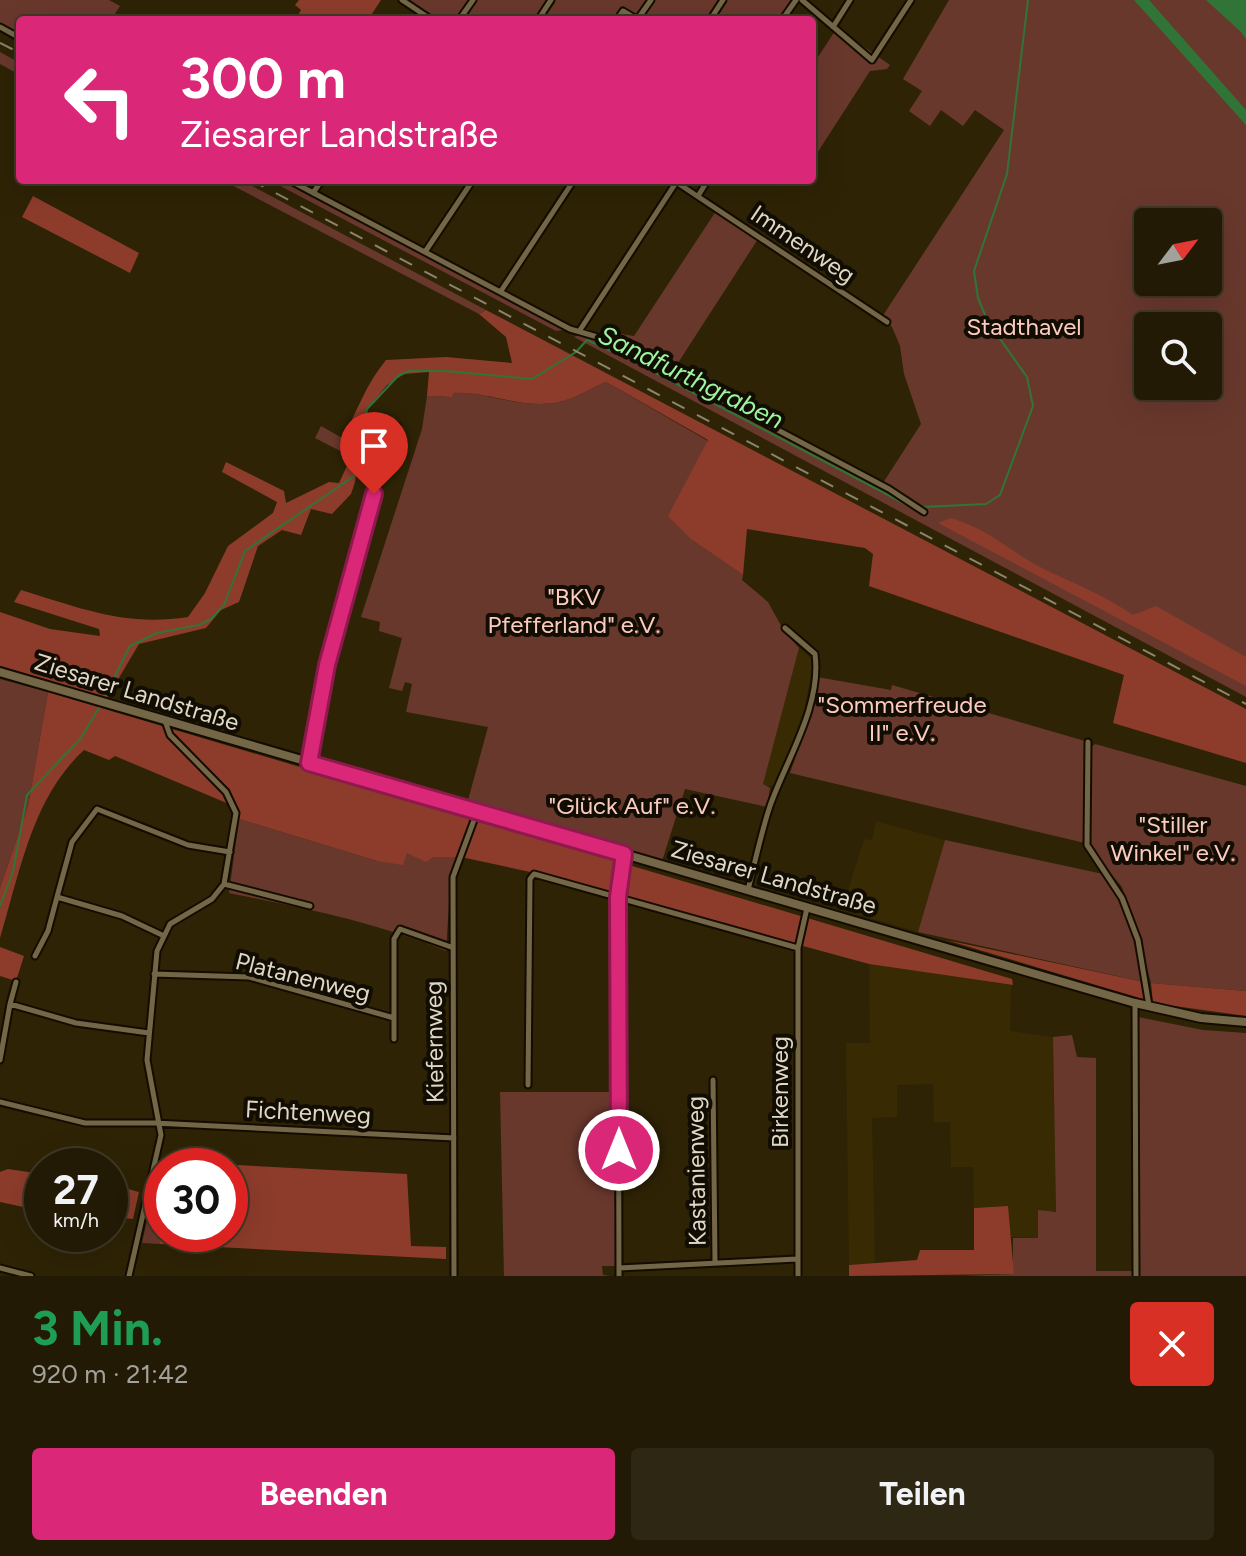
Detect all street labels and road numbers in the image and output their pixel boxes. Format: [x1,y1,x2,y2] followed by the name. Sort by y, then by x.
[745,199,861,289] street label: Immenweg
[31,647,243,737] street label: Ziesarer Landstraße
[668,834,880,920] street label: Ziesarer Landstraße
[232,946,374,1008] street label: Platanenweg
[418,981,450,1103] street label: Kiefernweg
[765,1036,794,1148] street label: Birkenweg
[244,1094,372,1130] street label: Fichtenweg
[680,1096,712,1246] street label: Kastanienweg

